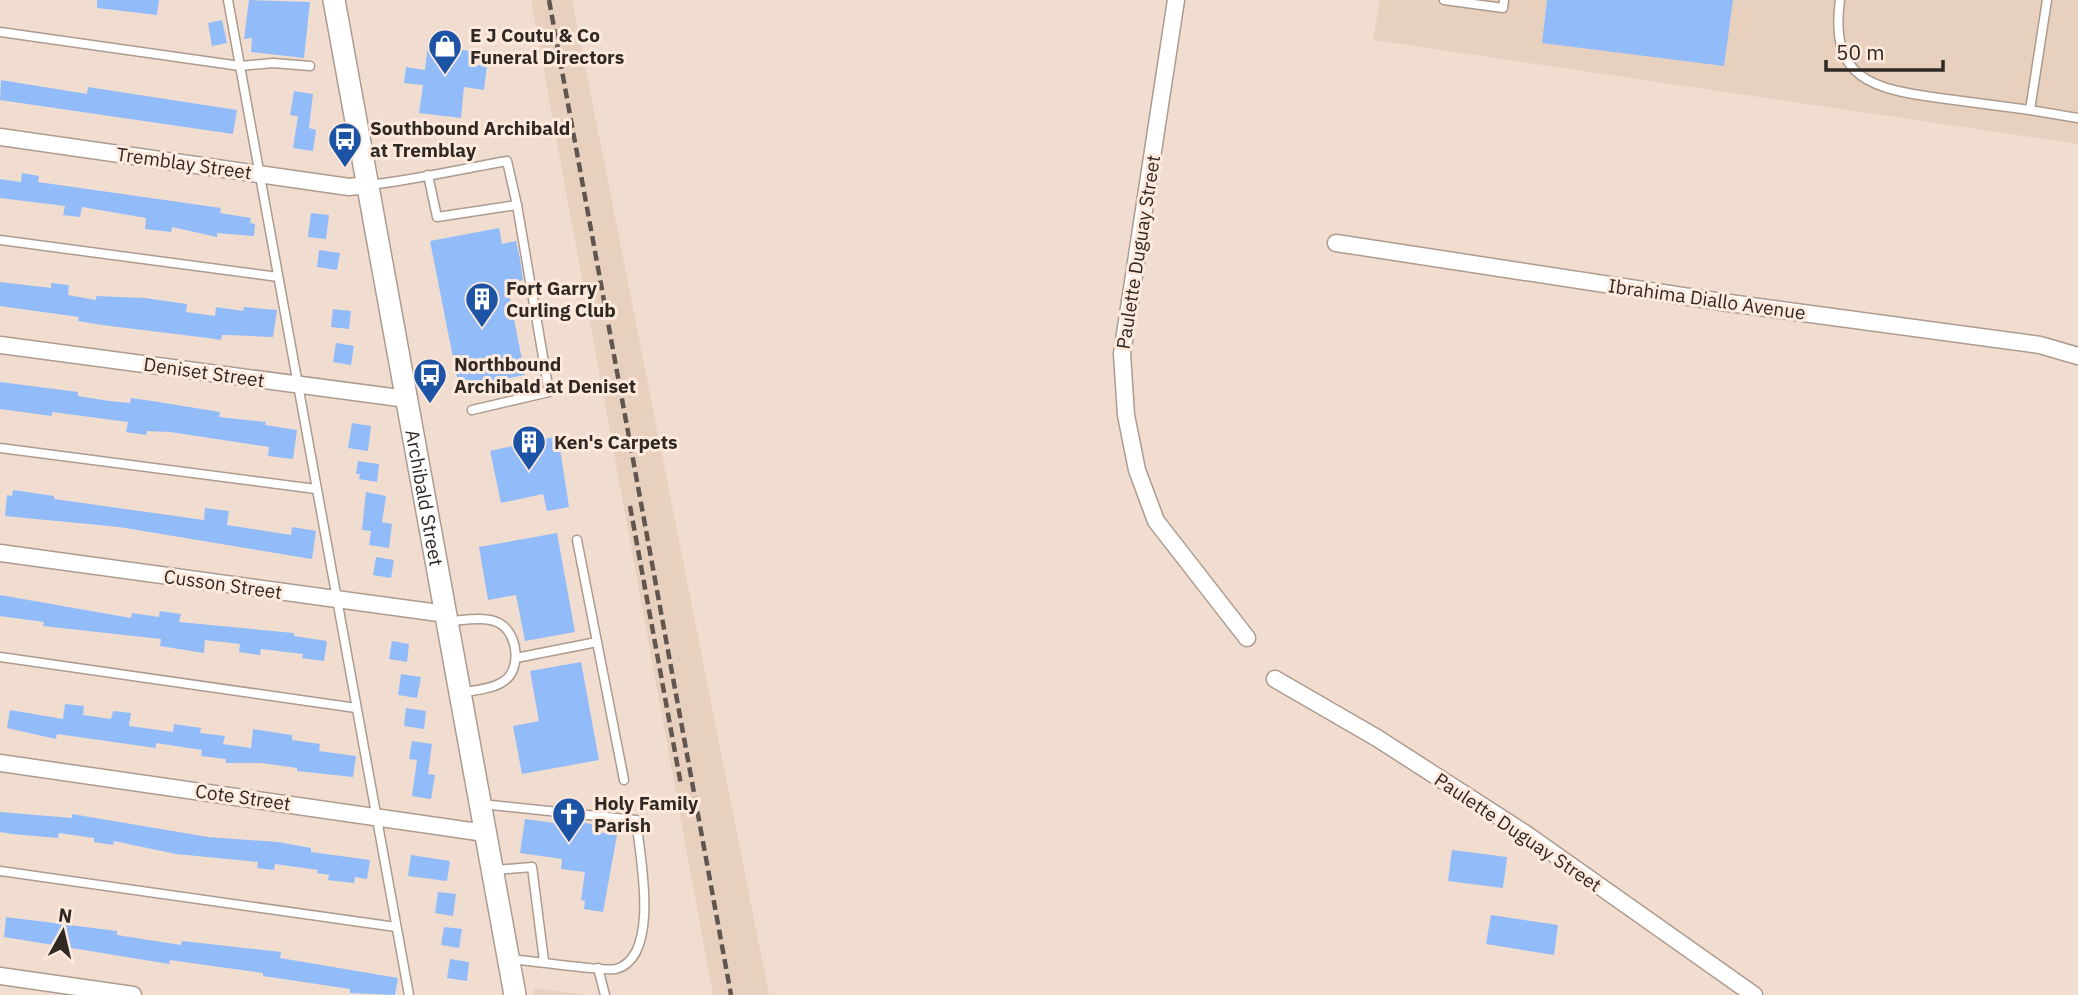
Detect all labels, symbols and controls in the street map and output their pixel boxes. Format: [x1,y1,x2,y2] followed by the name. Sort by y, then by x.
[470,23,624,69] place label: E J Coutu & Co Funeral Directors
[426,27,464,76] shop icon: E J Coutu & Co Funeral Directors
[1826,28,1943,72] scale bar
[1836,38,1885,66] text: 50 m
[370,116,570,162] place label: Southbound Archibald at Tremblay
[326,120,364,169] bus stop icon: Southbound Archibald at Tremblay
[115,142,253,184] street label: Tremblay Street
[1111,153,1165,351] street label: Paulette Duguay Street
[1607,273,1807,325] street label: Ibrahima Diallo Avenue
[506,276,616,322] place label: Fort Garry Curling Club
[463,280,501,329] building icon: Fort Garry Curling Club
[142,352,266,392] street label: Deniset Street
[454,352,636,398] place label: Northbound Archibald at Deniset
[411,356,449,405] bus stop icon: Northbound Archibald at Deniset
[510,423,548,472] building icon: Ken's Carpets
[400,428,449,568] street label: Archibald Street
[554,430,678,454] place label: Ken's Carpets
[162,564,284,604] street label: Cusson Street
[1430,767,1606,897] street label: Paulette Duguay Street
[194,778,292,816] street label: Cote Street
[594,791,699,837] place label: Holy Family Parish
[550,795,588,844] church icon: Holy Family Parish
[28,897,98,967] north arrow
[57,902,74,928] text: N

